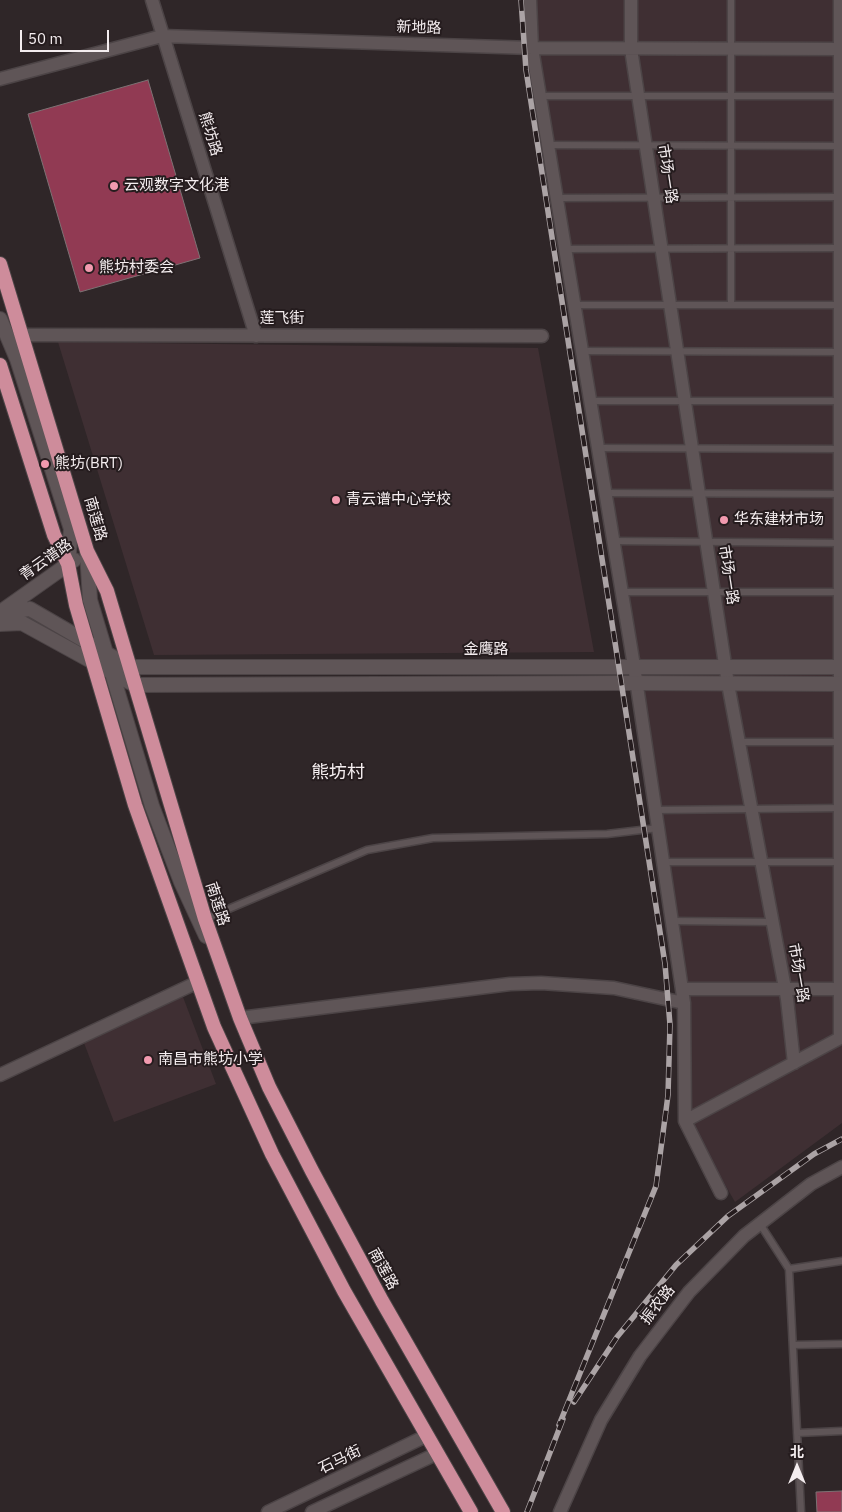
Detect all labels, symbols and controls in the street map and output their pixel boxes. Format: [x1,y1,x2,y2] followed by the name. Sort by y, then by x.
[396,18,442,38] street label: 新地路
[22,20,111,52] scale bar
[28,29,63,48] text: 50 m
[195,110,225,158] street label: 熊坊路
[653,143,681,205] street label: 市场一路
[124,177,229,195] place label: 云观数字文化港
[108,180,120,192] marker: 云观数字文化港
[99,259,174,277] place label: 熊坊村委会
[83,262,95,274] marker: 熊坊村委会
[260,310,304,328] street label: 莲飞街
[55,455,123,473] place label: 熊坊(BRT)
[39,458,51,470] marker: 熊坊(BRT)
[346,491,451,509] place label: 青云谱中心学校
[330,494,342,506] marker: 青云谱中心学校
[80,495,110,543] street label: 南莲路
[734,511,824,529] place label: 华东建材市场
[718,514,730,526] marker: 华东建材市场
[16,535,76,585] street label: 青云谱路
[714,544,742,606] street label: 市场一路
[464,641,508,659] street label: 金鹰路
[311,762,365,784] district label: 熊坊村
[201,880,233,928] street label: 南莲路
[784,942,812,1004] street label: 市场一路
[158,1051,263,1069] place label: 南昌市熊坊小学
[142,1054,154,1066] marker: 南昌市熊坊小学
[364,1245,402,1293] street label: 南莲路
[637,1282,679,1328] street label: 振农路
[316,1442,364,1478] street label: 石马街
[772,1442,822,1492] north arrow
[790,1443,804,1461] text: 北

